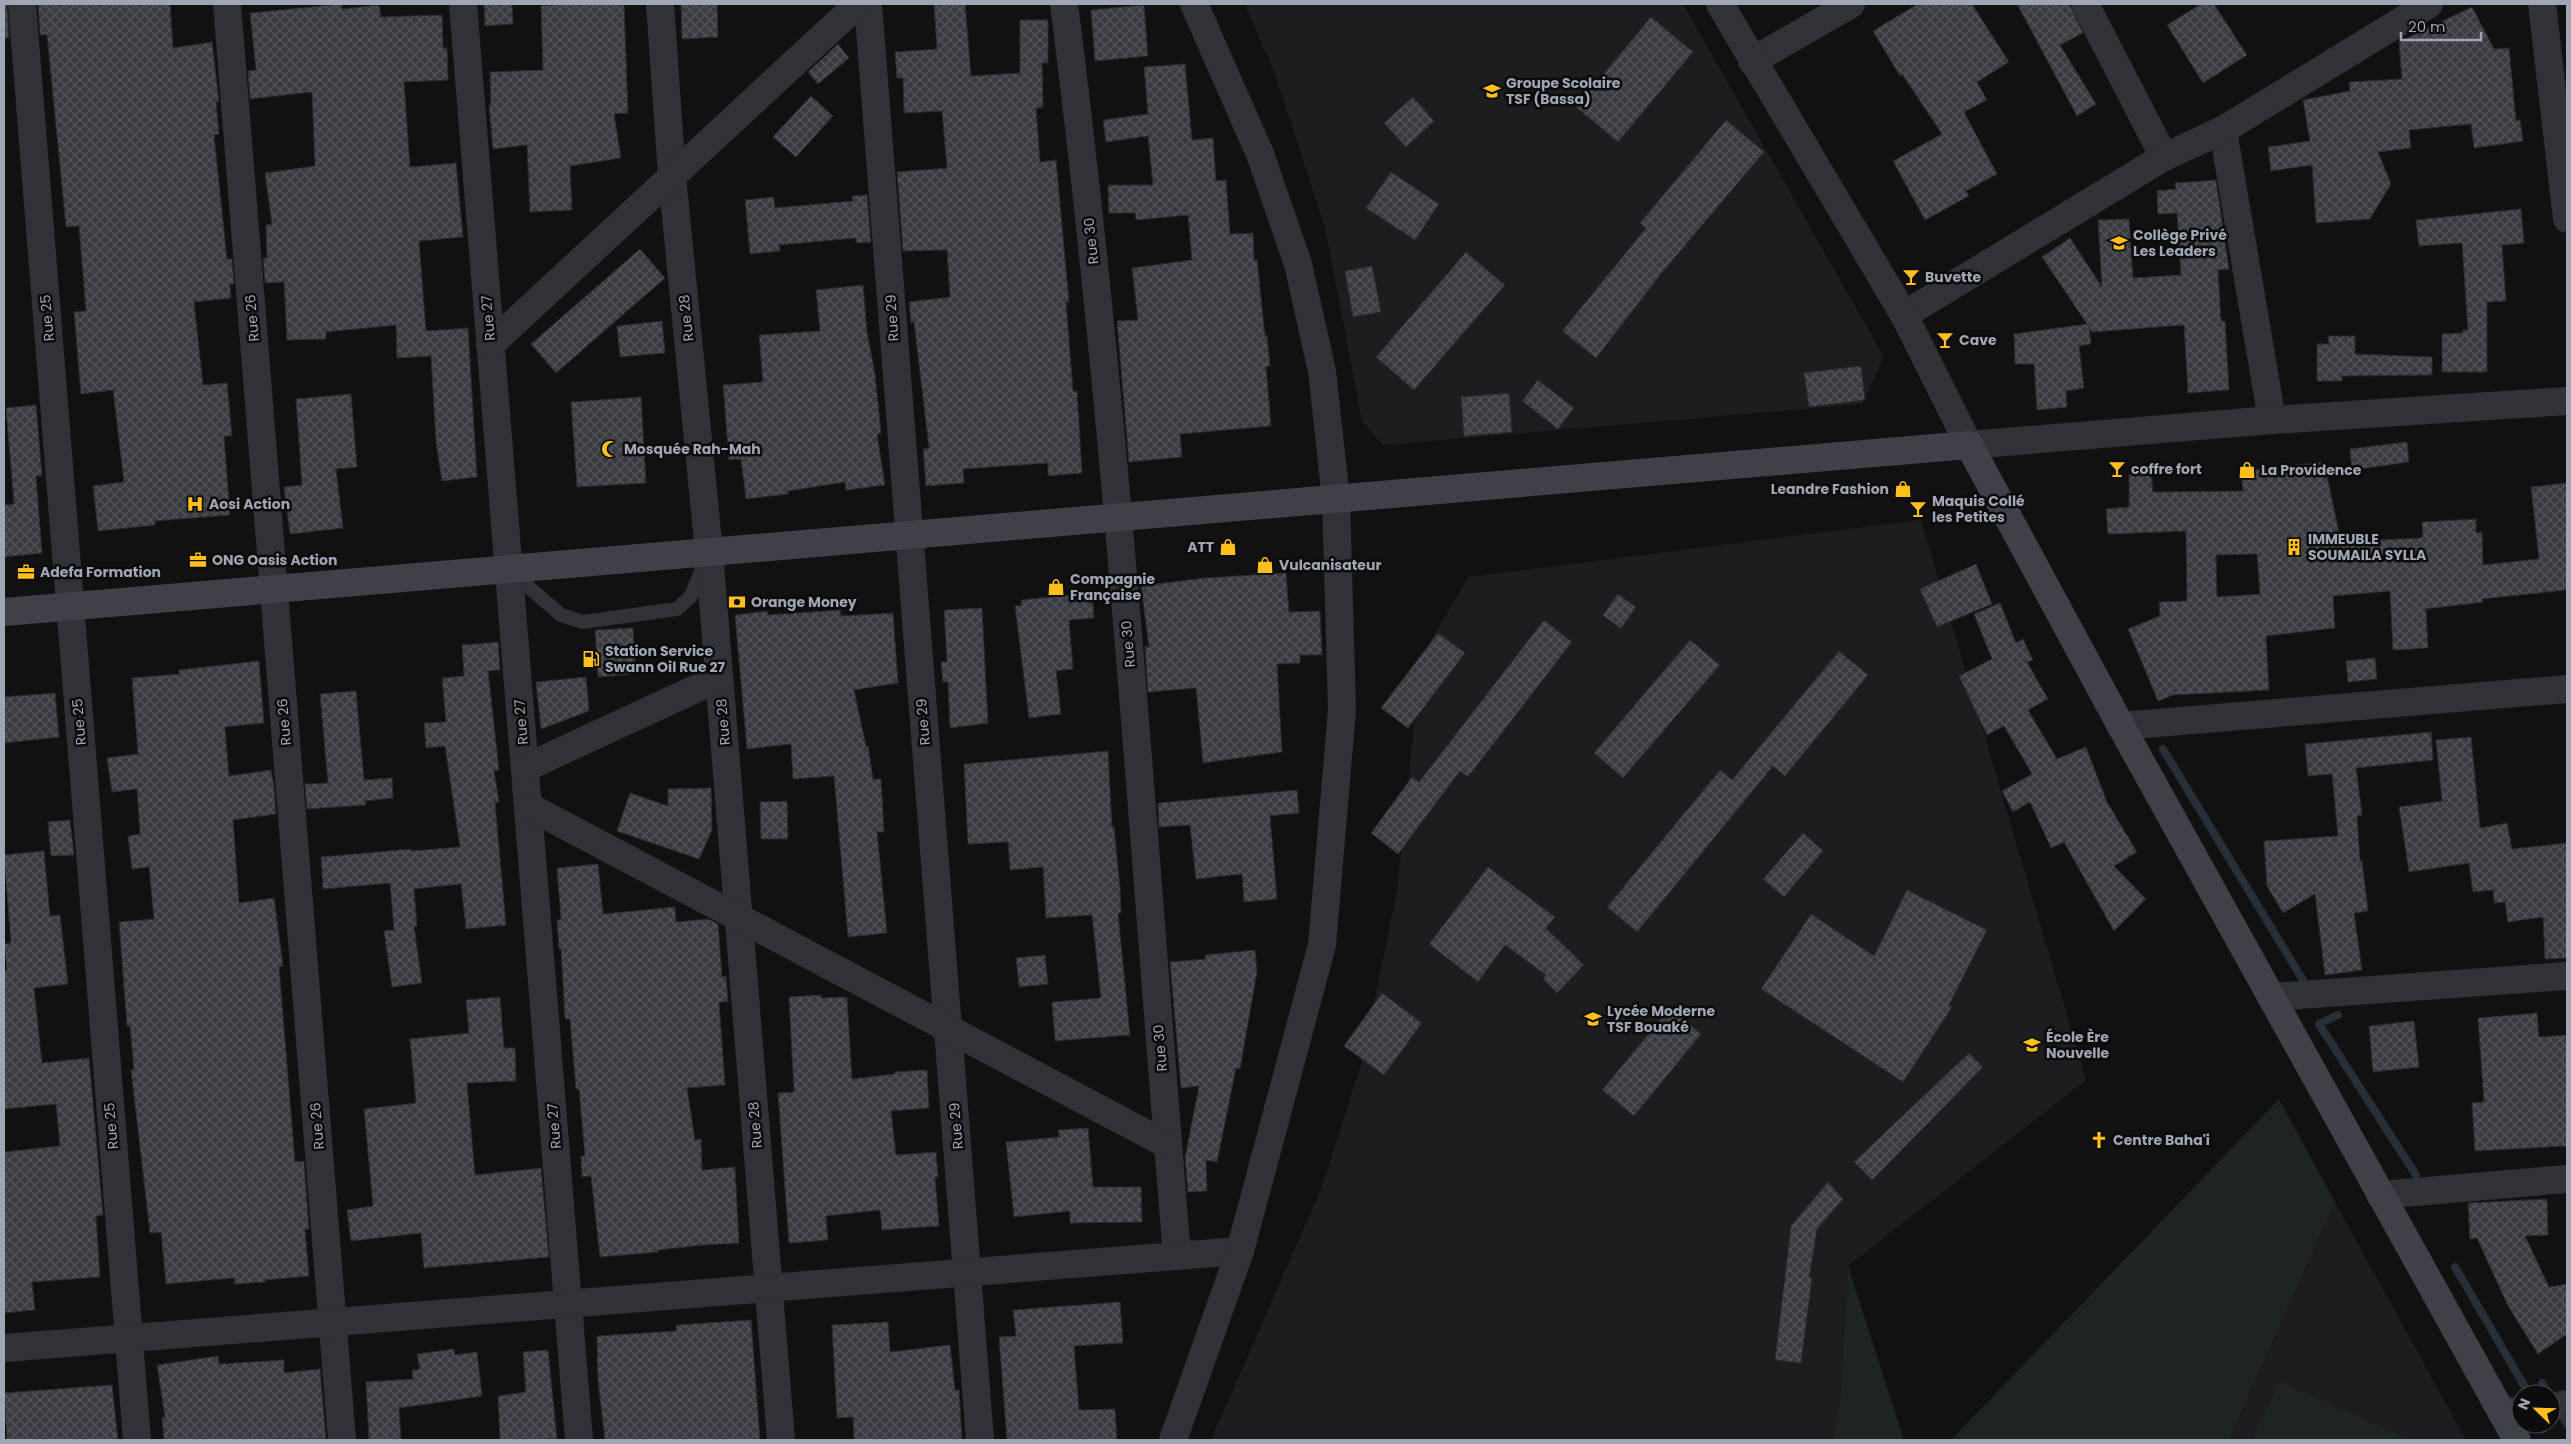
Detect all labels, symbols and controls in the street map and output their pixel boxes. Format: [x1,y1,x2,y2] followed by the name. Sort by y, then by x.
[2401,10,2481,42] scale bar
[2408,16,2446,37] text: 20 m
[1506,73,1621,109] place label: Groupe Scolaire TSF (Bassa)
[1482,81,1502,101] school or university icon: Groupe Scolaire TSF (Bassa)
[1079,217,1103,265] street label: Rue 30
[2133,225,2227,261] place label: Collège Privé Les Leaders
[2109,233,2129,253] school or university icon: Collège Privé Les Leaders
[1901,267,1921,287] bar icon: Buvette
[1925,267,1981,287] place label: Buvette
[35,294,59,342] street label: Rue 25
[240,294,264,342] street label: Rue 26
[476,294,500,342] street label: Rue 27
[674,294,698,342] street label: Rue 28
[880,294,904,342] street label: Rue 29
[1935,330,1955,350] bar icon: Cave
[1959,330,1997,350] place label: Cave
[600,439,620,459] mosque icon: Mosquée Rah-Mah
[624,439,761,459] place label: Mosquée Rah-Mah
[2107,459,2127,479] bar icon: coffre fort
[2131,459,2202,479] place label: coffre fort
[2237,460,2257,480] shop icon: La Providence
[2261,460,2362,480] place label: La Providence
[1771,479,1889,499] place label: Leandre Fashion
[1893,479,1913,499] shop icon: Leandre Fashion
[1932,491,2025,527] place label: Maquis Collé les Petites
[185,494,205,514] hospital icon: Aosi Action
[209,494,290,514] place label: Aosi Action
[1908,499,1928,519] bar icon: Maquis Collé les Petites
[2308,529,2427,565] place label: IMMEUBLE SOUMAILA SYLLA
[1187,537,1214,557] place label: ATT
[1218,537,1238,557] shop icon: ATT
[2284,537,2304,557] building icon: IMMEUBLE SOUMAILA SYLLA
[188,550,208,570] office icon: ONG Oasis Action
[212,550,337,570] place label: ONG Oasis Action
[1255,555,1275,575] shop icon: Vulcanisateur
[1279,555,1381,575] place label: Vulcanisateur
[16,562,36,582] office icon: Adefa Formation
[40,562,161,582] place label: Adefa Formation
[1070,569,1155,605] place label: Compagnie Française
[1046,577,1066,597] shop icon: Compagnie Française
[727,592,747,612] bank icon: Orange Money
[751,592,857,612] place label: Orange Money
[1116,620,1140,668] street label: Rue 30
[605,641,725,677] place label: Station Service Swann Oil Rue 27
[581,649,601,669] fuel station icon: Station Service Swann Oil Rue 27
[67,698,91,746] street label: Rue 25
[272,698,296,746] street label: Rue 26
[509,698,533,746] street label: Rue 27
[711,698,735,746] street label: Rue 28
[911,698,935,746] street label: Rue 29
[1607,1001,1716,1037] place label: Lycée Moderne TSF Bouaké
[1583,1009,1603,1029] school or university icon: Lycée Moderne TSF Bouaké
[1148,1024,1172,1072] street label: Rue 30
[2046,1027,2110,1063] place label: École Ère Nouvelle
[2022,1035,2042,1055] school or university icon: École Ère Nouvelle
[743,1101,767,1149] street label: Rue 28
[99,1102,123,1150] street label: Rue 25
[305,1102,329,1150] street label: Rue 26
[542,1102,566,1150] street label: Rue 27
[944,1102,968,1150] street label: Rue 29
[2089,1130,2109,1150] church icon: Centre Baha'i
[2113,1130,2210,1150] place label: Centre Baha'i
[2511,1384,2561,1434] north arrow
[2513,1395,2535,1413] text: N

